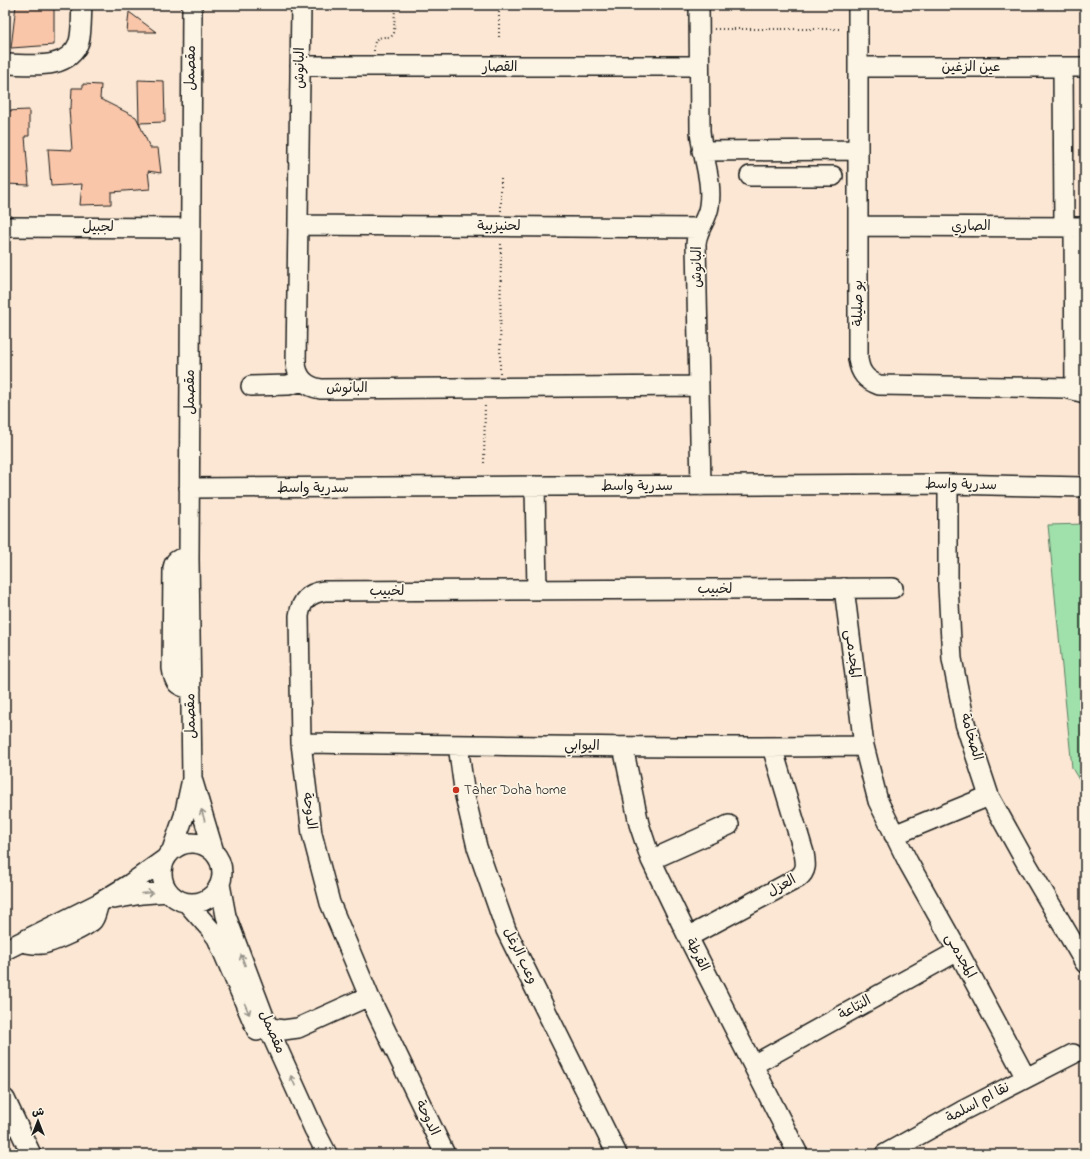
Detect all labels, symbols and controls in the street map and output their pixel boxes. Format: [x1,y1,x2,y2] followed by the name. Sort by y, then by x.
[180,45,202,91] street label: مقصمل
[289,47,311,89] street label: البانوش
[481,57,518,78] street label: القصار
[942,57,1000,78] street label: عين الزغين
[477,216,521,237] street label: لحنيزبية
[951,216,991,237] street label: الصاري
[82,217,114,238] street label: لجبيل
[687,246,708,288] street label: البانوش
[848,280,869,326] street label: بو صليلة
[180,369,201,415] street label: مقصمل
[326,378,368,399] street label: البانوش
[925,474,997,496] street label: سدرية واسط
[601,476,673,497] street label: سدرية واسط
[277,478,349,499] street label: سدرية واسط
[698,579,732,600] street label: لخبيب
[370,581,404,602] street label: لخبيب
[839,629,865,679] street label: المجدمـى
[180,693,202,739] street label: مقصمل
[954,711,988,763] street label: الصخامة
[564,735,600,758] street label: اليوابي
[464,780,567,801] place label: Taher Doha home
[451,785,461,795] marker: Taher Doha home
[296,791,322,831] street label: الدوحة
[199,809,206,822] one-way arrow
[764,870,800,902] street label: العزل
[140,890,153,897] one-way arrow
[497,924,543,988] street label: وعب الرغل
[939,930,981,982] street label: المجدمـى
[680,935,714,975] street label: القرطة
[238,955,246,967] one-way arrow
[835,990,875,1026] street label: النبّاعة
[244,1002,252,1014] one-way arrow
[253,1007,291,1057] street label: مقصمل
[288,1075,296,1087] one-way arrow
[942,1077,1014,1129] street label: نقا ام اسلمة
[409,1097,445,1139] street label: الدوحة
[18,1101,58,1141] north arrow
[32,1104,44,1120] text: ش

